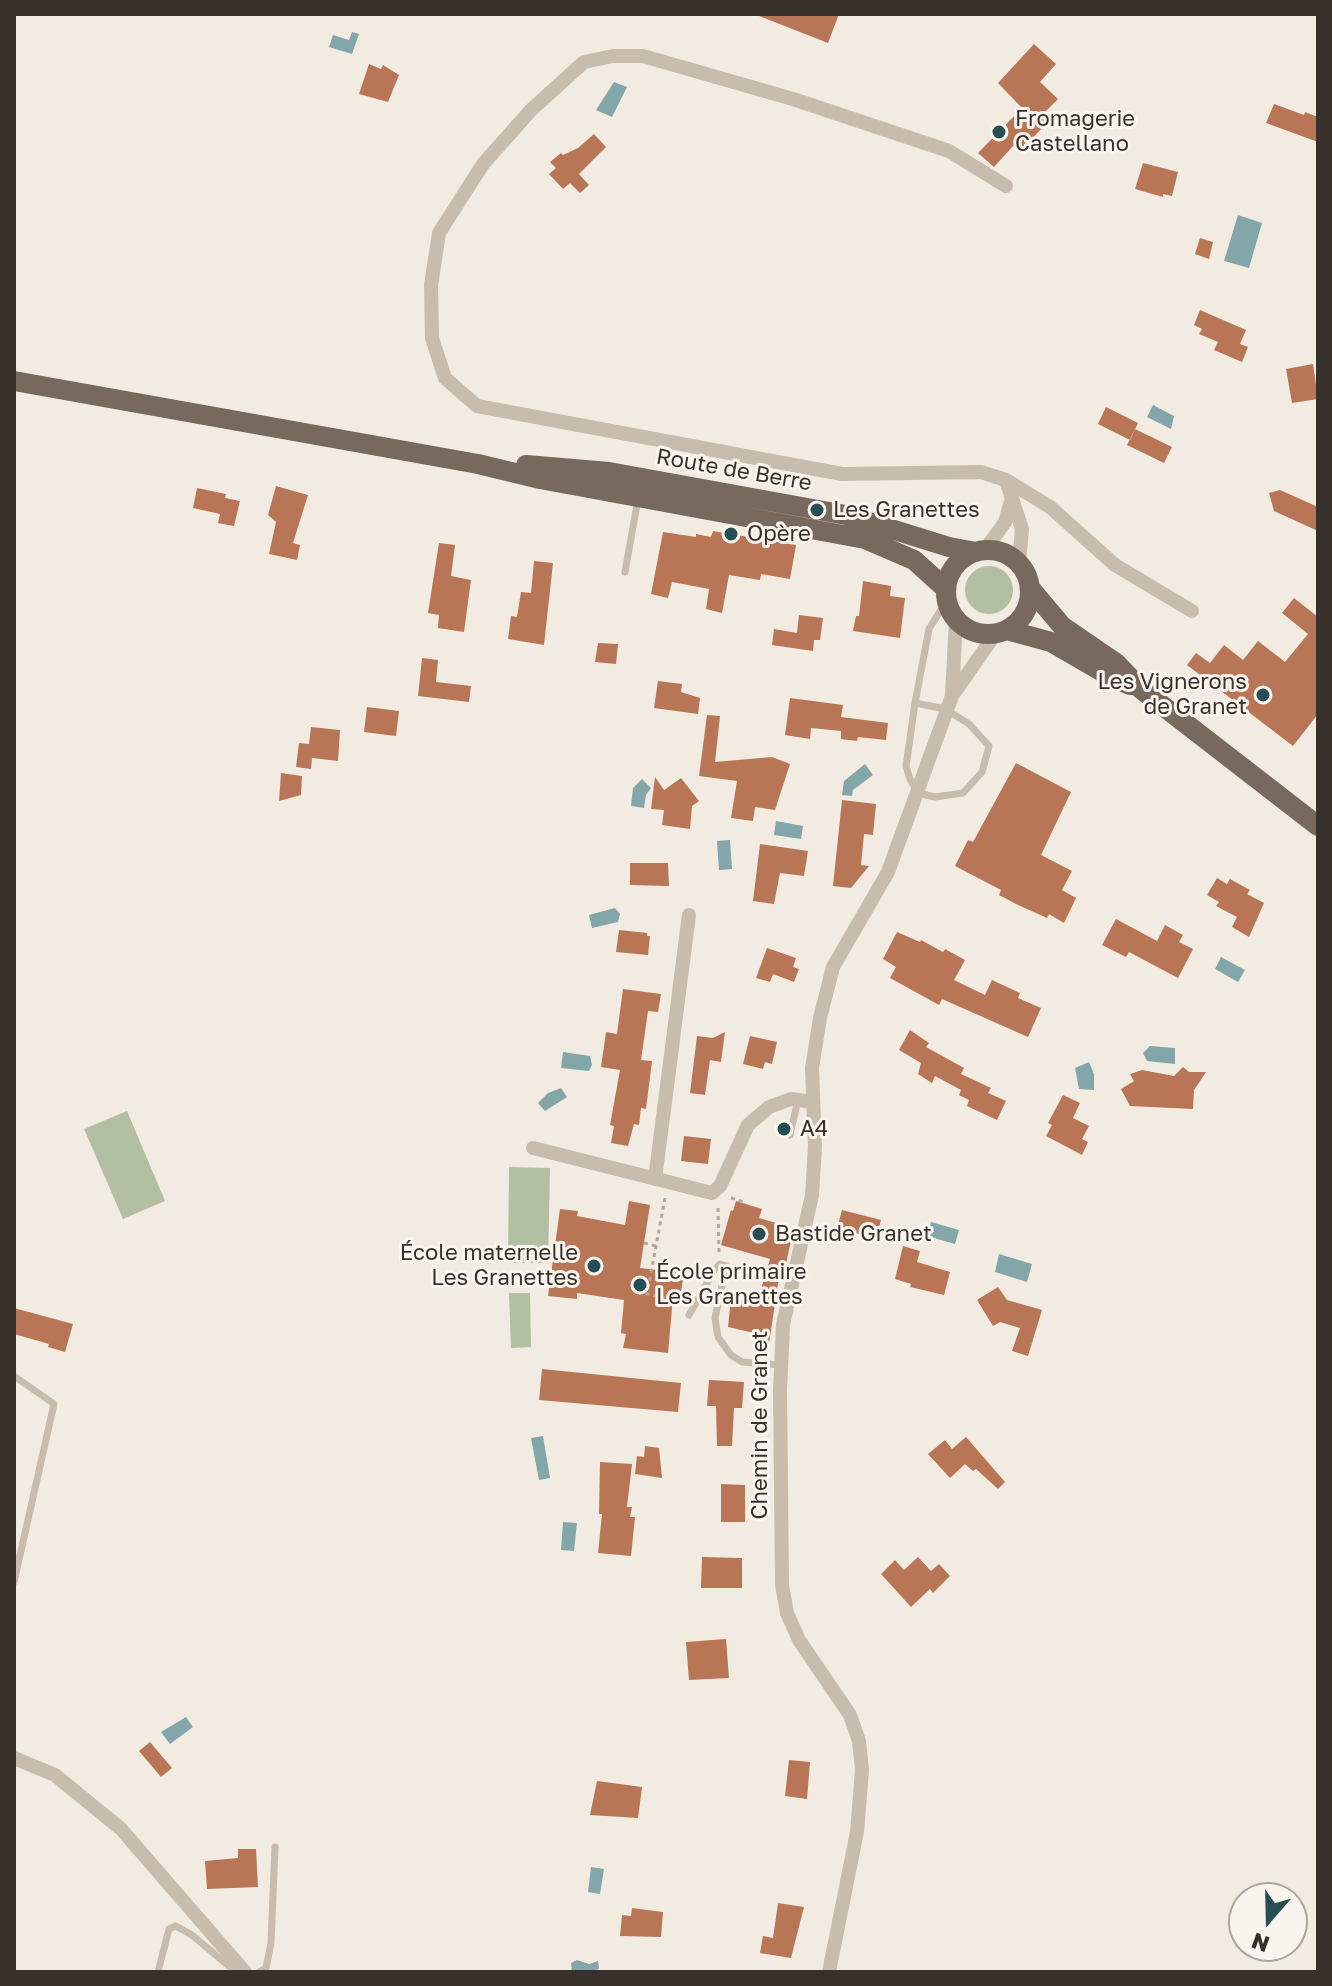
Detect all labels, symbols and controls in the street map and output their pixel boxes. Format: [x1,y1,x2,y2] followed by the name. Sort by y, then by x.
[1015,106,1135,158] place label: Fromagerie Castellano
[990,123,1008,141] marker: Fromagerie Castellano
[654,443,814,497] street label: Route de Berre
[833,497,980,523] place label: Les Granettes
[808,501,826,519] marker: Les Granettes
[747,521,811,547] place label: Opère
[722,525,740,543] marker: Opère
[1098,669,1247,720] place label: Les Vignerons de Granet
[1254,686,1272,704] marker: Les Vignerons de Granet
[800,1116,828,1142] place label: A4
[775,1120,793,1138] marker: A4
[775,1221,932,1247] place label: Bastide Granet
[750,1225,768,1243] marker: Bastide Granet
[400,1240,578,1292] place label: École maternelle Les Granettes
[585,1257,603,1275] marker: École maternelle Les Granettes
[656,1259,806,1310] place label: École primaire Les Granettes
[631,1276,649,1294] marker: École primaire Les Granettes
[747,1331,773,1519] street label: Chemin de Granet
[1228,1882,1308,1962] north arrow
[1248,1928,1273,1959] text: N

